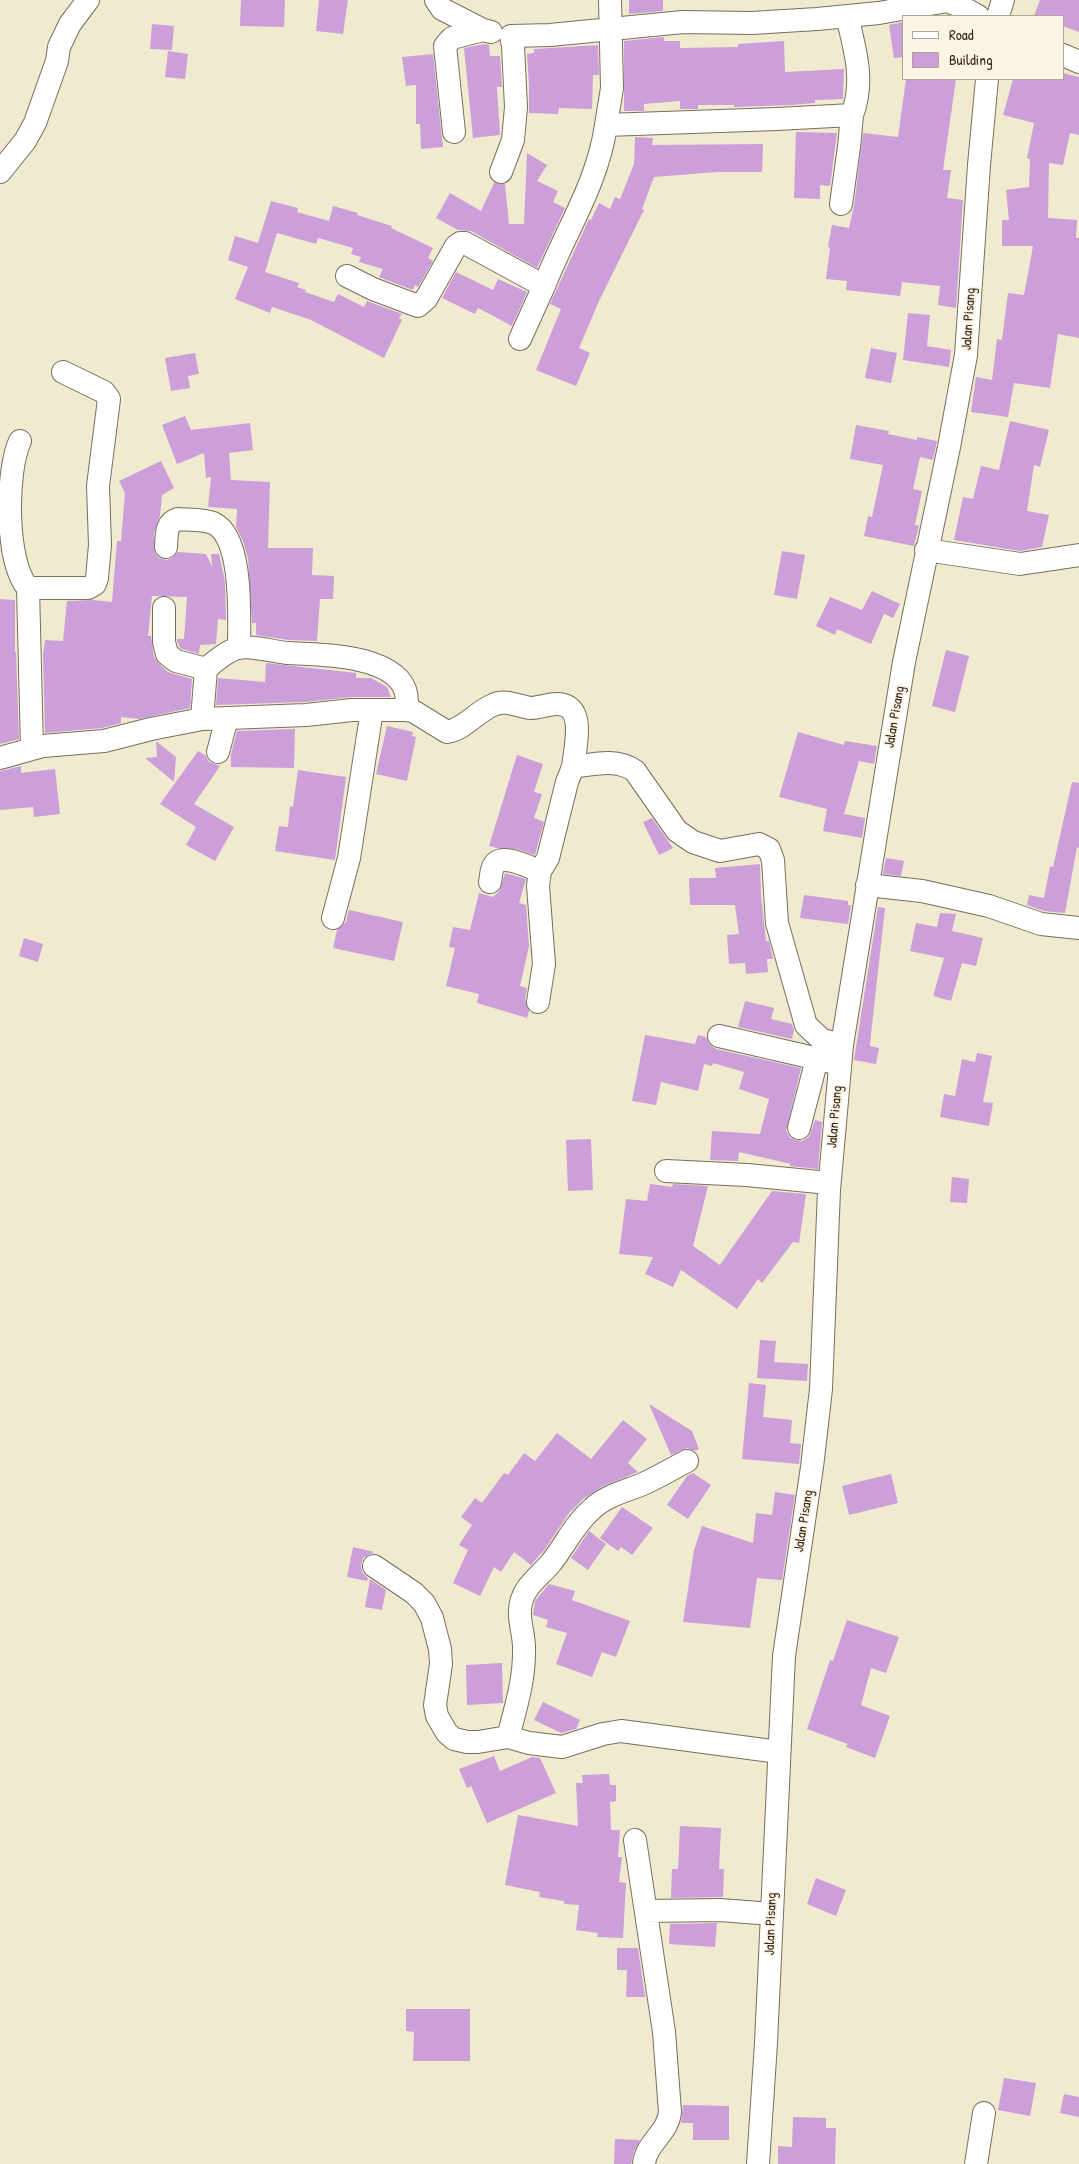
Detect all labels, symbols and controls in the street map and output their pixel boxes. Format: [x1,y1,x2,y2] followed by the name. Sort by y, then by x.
[902,15,1064,80] legend
[949,24,974,45] text: Road
[949,49,993,70] text: Building
[958,287,980,351] street label: Jalan Pisang
[881,685,909,749] street label: Jalan Pisang
[824,1085,846,1149] street label: Jalan Pisang
[791,1489,817,1553] street label: Jalan Pisang
[762,1892,780,1956] street label: Jalan Pisang

